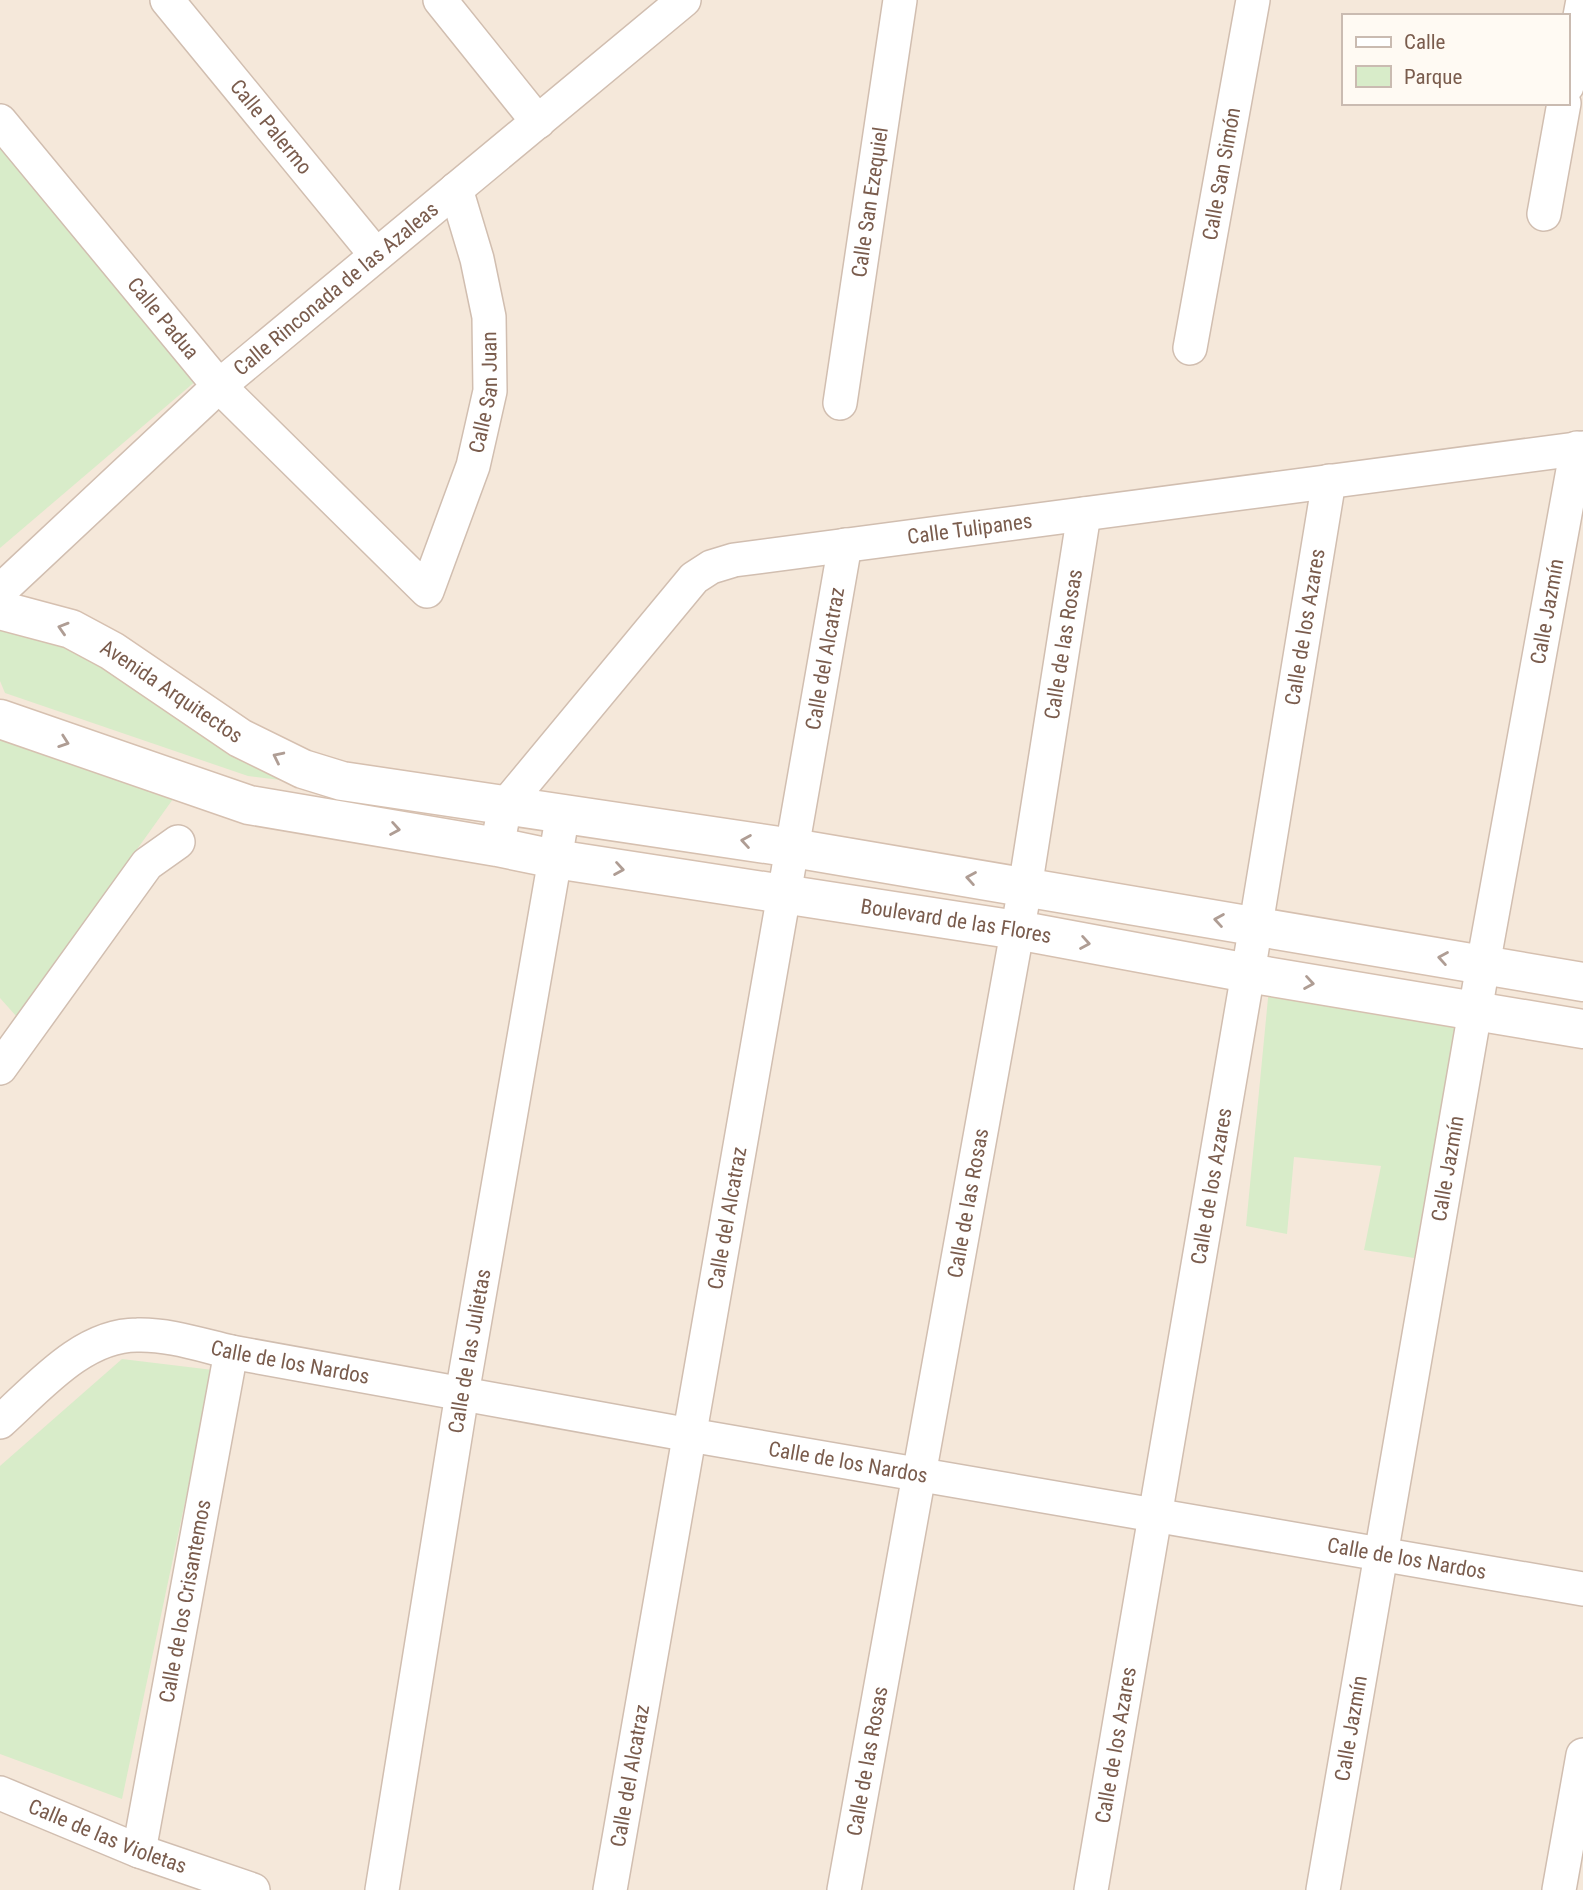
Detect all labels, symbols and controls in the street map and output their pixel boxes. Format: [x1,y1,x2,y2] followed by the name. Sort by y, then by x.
[1342,14,1569,105] legend
[1404,30,1446,54] text: Calle
[1404,65,1462,89] text: Parque
[225,75,317,179] street label: Calle Palermo
[1198,106,1245,242] street label: Calle San Simón
[847,125,893,279] street label: Calle San Ezequiel
[229,197,443,381] street label: Calle Rinconada de las Azaleas
[122,273,204,364] street label: Calle Padua
[464,331,503,455] street label: Calle San Juan
[906,509,1034,549] street label: Calle Tulipanes
[1280,547,1330,707] street label: Calle de los Azares
[1526,557,1569,666] street label: Calle Jazmín
[1040,567,1087,721] street label: Calle de las Rosas
[801,585,849,732] street label: Calle del Alcatraz
[57,621,69,636] one-way arrow
[96,635,247,748] street label: Avenida Arquitectos
[58,734,70,748] one-way arrow
[273,751,285,765] one-way arrow
[389,821,401,836] one-way arrow
[740,834,752,849] one-way arrow
[613,861,625,876] one-way arrow
[965,871,976,886] one-way arrow
[859,894,1053,948] street label: Boulevard de las Flores
[1213,913,1225,928] one-way arrow
[1079,934,1091,949] one-way arrow
[1437,951,1449,966] one-way arrow
[1303,975,1315,990] one-way arrow
[1186,1106,1237,1266] street label: Calle de los Azares
[1427,1114,1469,1223] street label: Calle Jazmín
[943,1126,993,1280] street label: Calle de las Rosas
[703,1145,752,1291] street label: Calle del Alcatraz
[444,1267,496,1435] street label: Calle de las Julietas
[208,1335,371,1389] street label: Calle de los Nardos
[767,1437,930,1488] street label: Calle de los Nardos
[155,1498,216,1705] street label: Calle de los Crisantemos
[1326,1533,1488,1584] street label: Calle de los Nardos
[1091,1665,1141,1825] street label: Calle de los Azares
[1330,1674,1372,1783] street label: Calle Jazmín
[842,1684,893,1838] street label: Calle de las Rosas
[606,1703,654,1849] street label: Calle del Alcatraz
[25,1794,190,1878] street label: Calle de las Violetas

